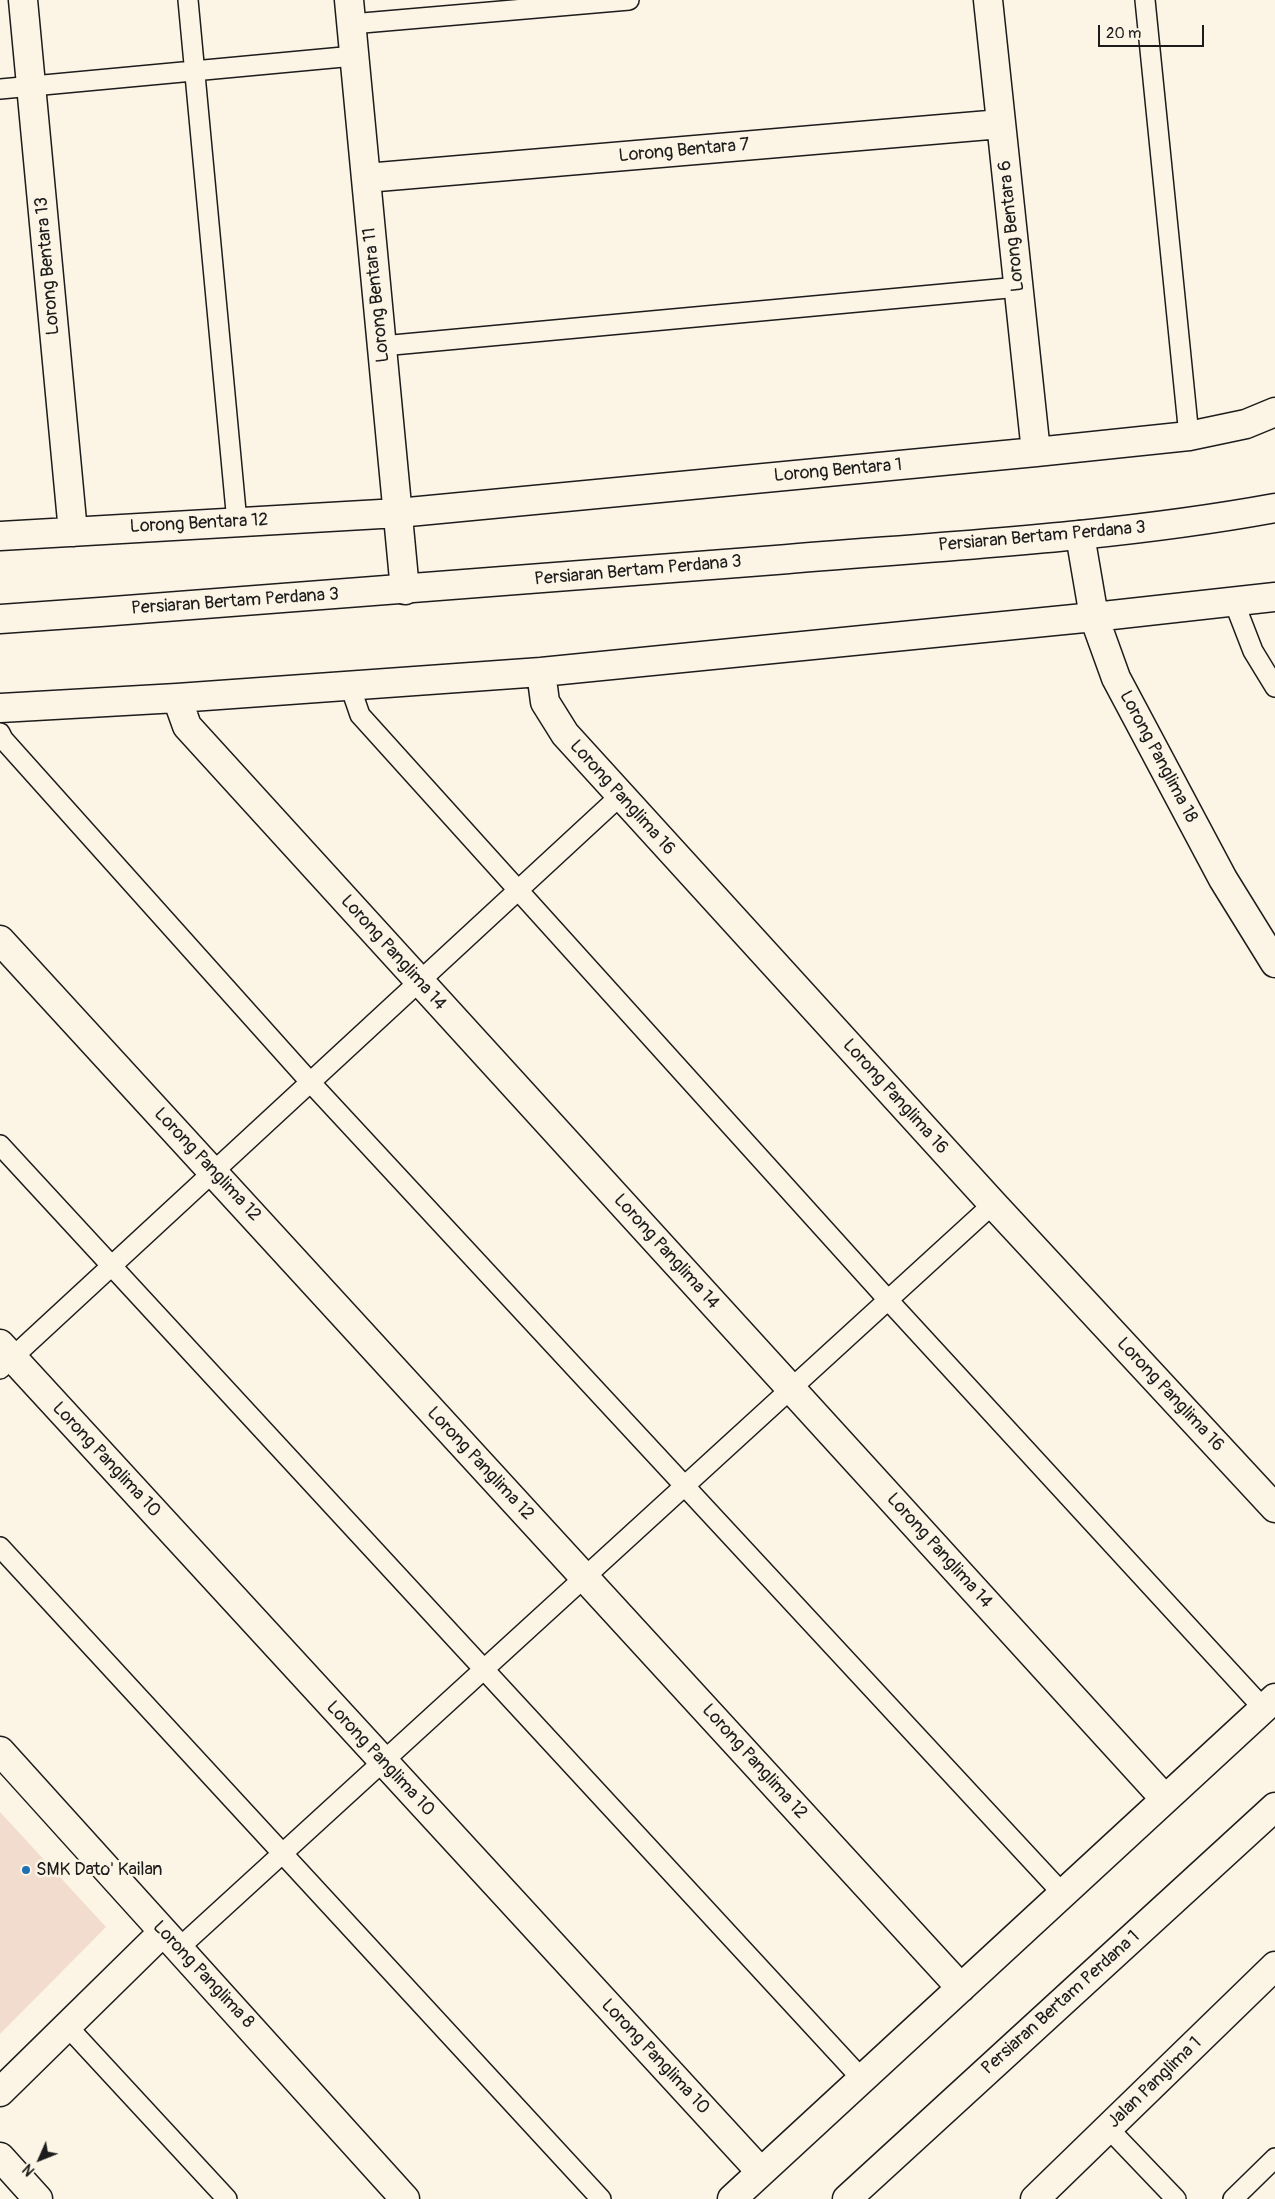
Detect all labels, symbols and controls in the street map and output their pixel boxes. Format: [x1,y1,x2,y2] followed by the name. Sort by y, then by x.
[1100,15,1206,47] scale bar
[1106,24,1141,43] text: 20 m
[618,135,750,167] street label: Lorong Bentara 7
[994,159,1030,293] street label: Lorong Bentara 6
[31,196,65,336] street label: Lorong Bentara 13
[359,226,395,364] street label: Lorong Bentara 11
[773,455,903,487] street label: Lorong Bentara 1
[129,510,269,538] street label: Lorong Bentara 12
[937,517,1147,557] street label: Persiaran Bertam Perdana 3
[533,551,743,591] street label: Persiaran Bertam Perdana 3
[130,584,340,620] street label: Persiaran Bertam Perdana 3
[1114,687,1202,827] street label: Lorong Panglima 18
[565,736,679,860] street label: Lorong Panglima 16
[336,891,450,1015] street label: Lorong Panglima 14
[838,1035,952,1159] street label: Lorong Panglima 16
[149,1104,265,1226] street label: Lorong Panglima 12
[609,1190,723,1314] street label: Lorong Panglima 14
[1112,1334,1228,1456] street label: Lorong Panglima 16
[47,1398,165,1522] street label: Lorong Panglima 10
[422,1403,538,1525] street label: Lorong Panglima 12
[882,1489,996,1613] street label: Lorong Panglima 14
[321,1697,439,1821] street label: Lorong Panglima 10
[697,1700,811,1824] street label: Lorong Panglima 12
[36,1859,162,1881] place label: SMK Dato' Kailan
[20,1864,32,1876] marker: SMK Dato' Kailan
[148,1917,258,2033] street label: Lorong Panglima 8
[978,1926,1144,2080] street label: Persiaran Bertam Perdana 1
[596,1995,714,2119] street label: Lorong Panglima 10
[1104,2033,1206,2133] street label: Jalan Panglima 1
[15,2134,65,2184] north arrow
[19,2160,38,2179] text: N

